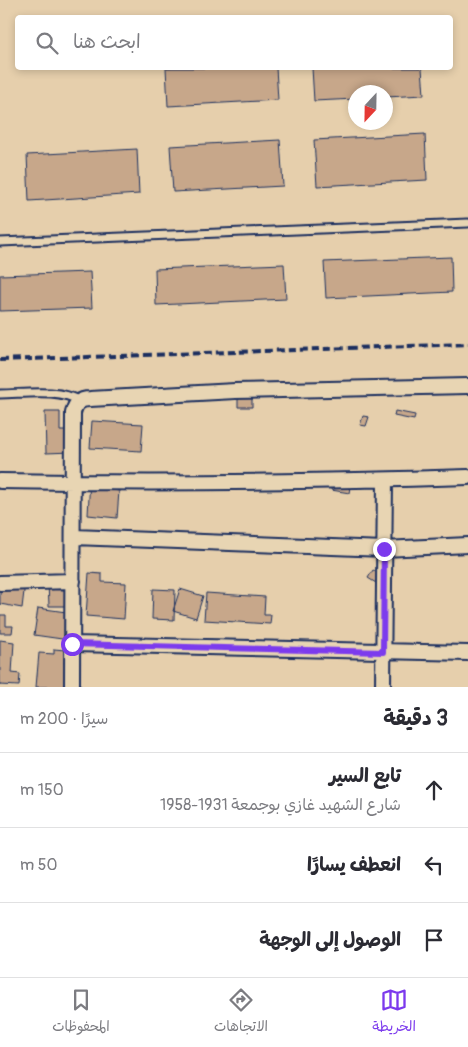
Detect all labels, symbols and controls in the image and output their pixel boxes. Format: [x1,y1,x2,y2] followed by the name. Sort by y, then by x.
[15,15,453,70] search box
[33,29,61,57] icon: search
[73,30,141,54] text: ابحث هنا
[348,85,393,130] north arrow
[373,538,396,561] route end
[61,633,84,656] route start
[383,705,448,732] text: 3 دقيقة
[20,709,108,729] text: سيرًا · 200 m
[329,764,401,788] text: تابع السير
[420,776,448,804] icon: ahead
[20,780,64,800] text: 150 m
[160,795,401,815] text: شارع الشهيد غازي بوجمعة 1931-1958
[420,851,448,879] icon: left
[307,853,401,877] text: انعطف يسارًا
[20,855,57,875] text: 50 m
[420,926,448,954] icon: arrive
[259,928,401,952] text: الوصول إلى الوجهة
[52,986,110,1039] tab: المحفوظات
[214,986,268,1039] tab: الاتجاهات
[372,986,416,1039] tab: الخريطة

